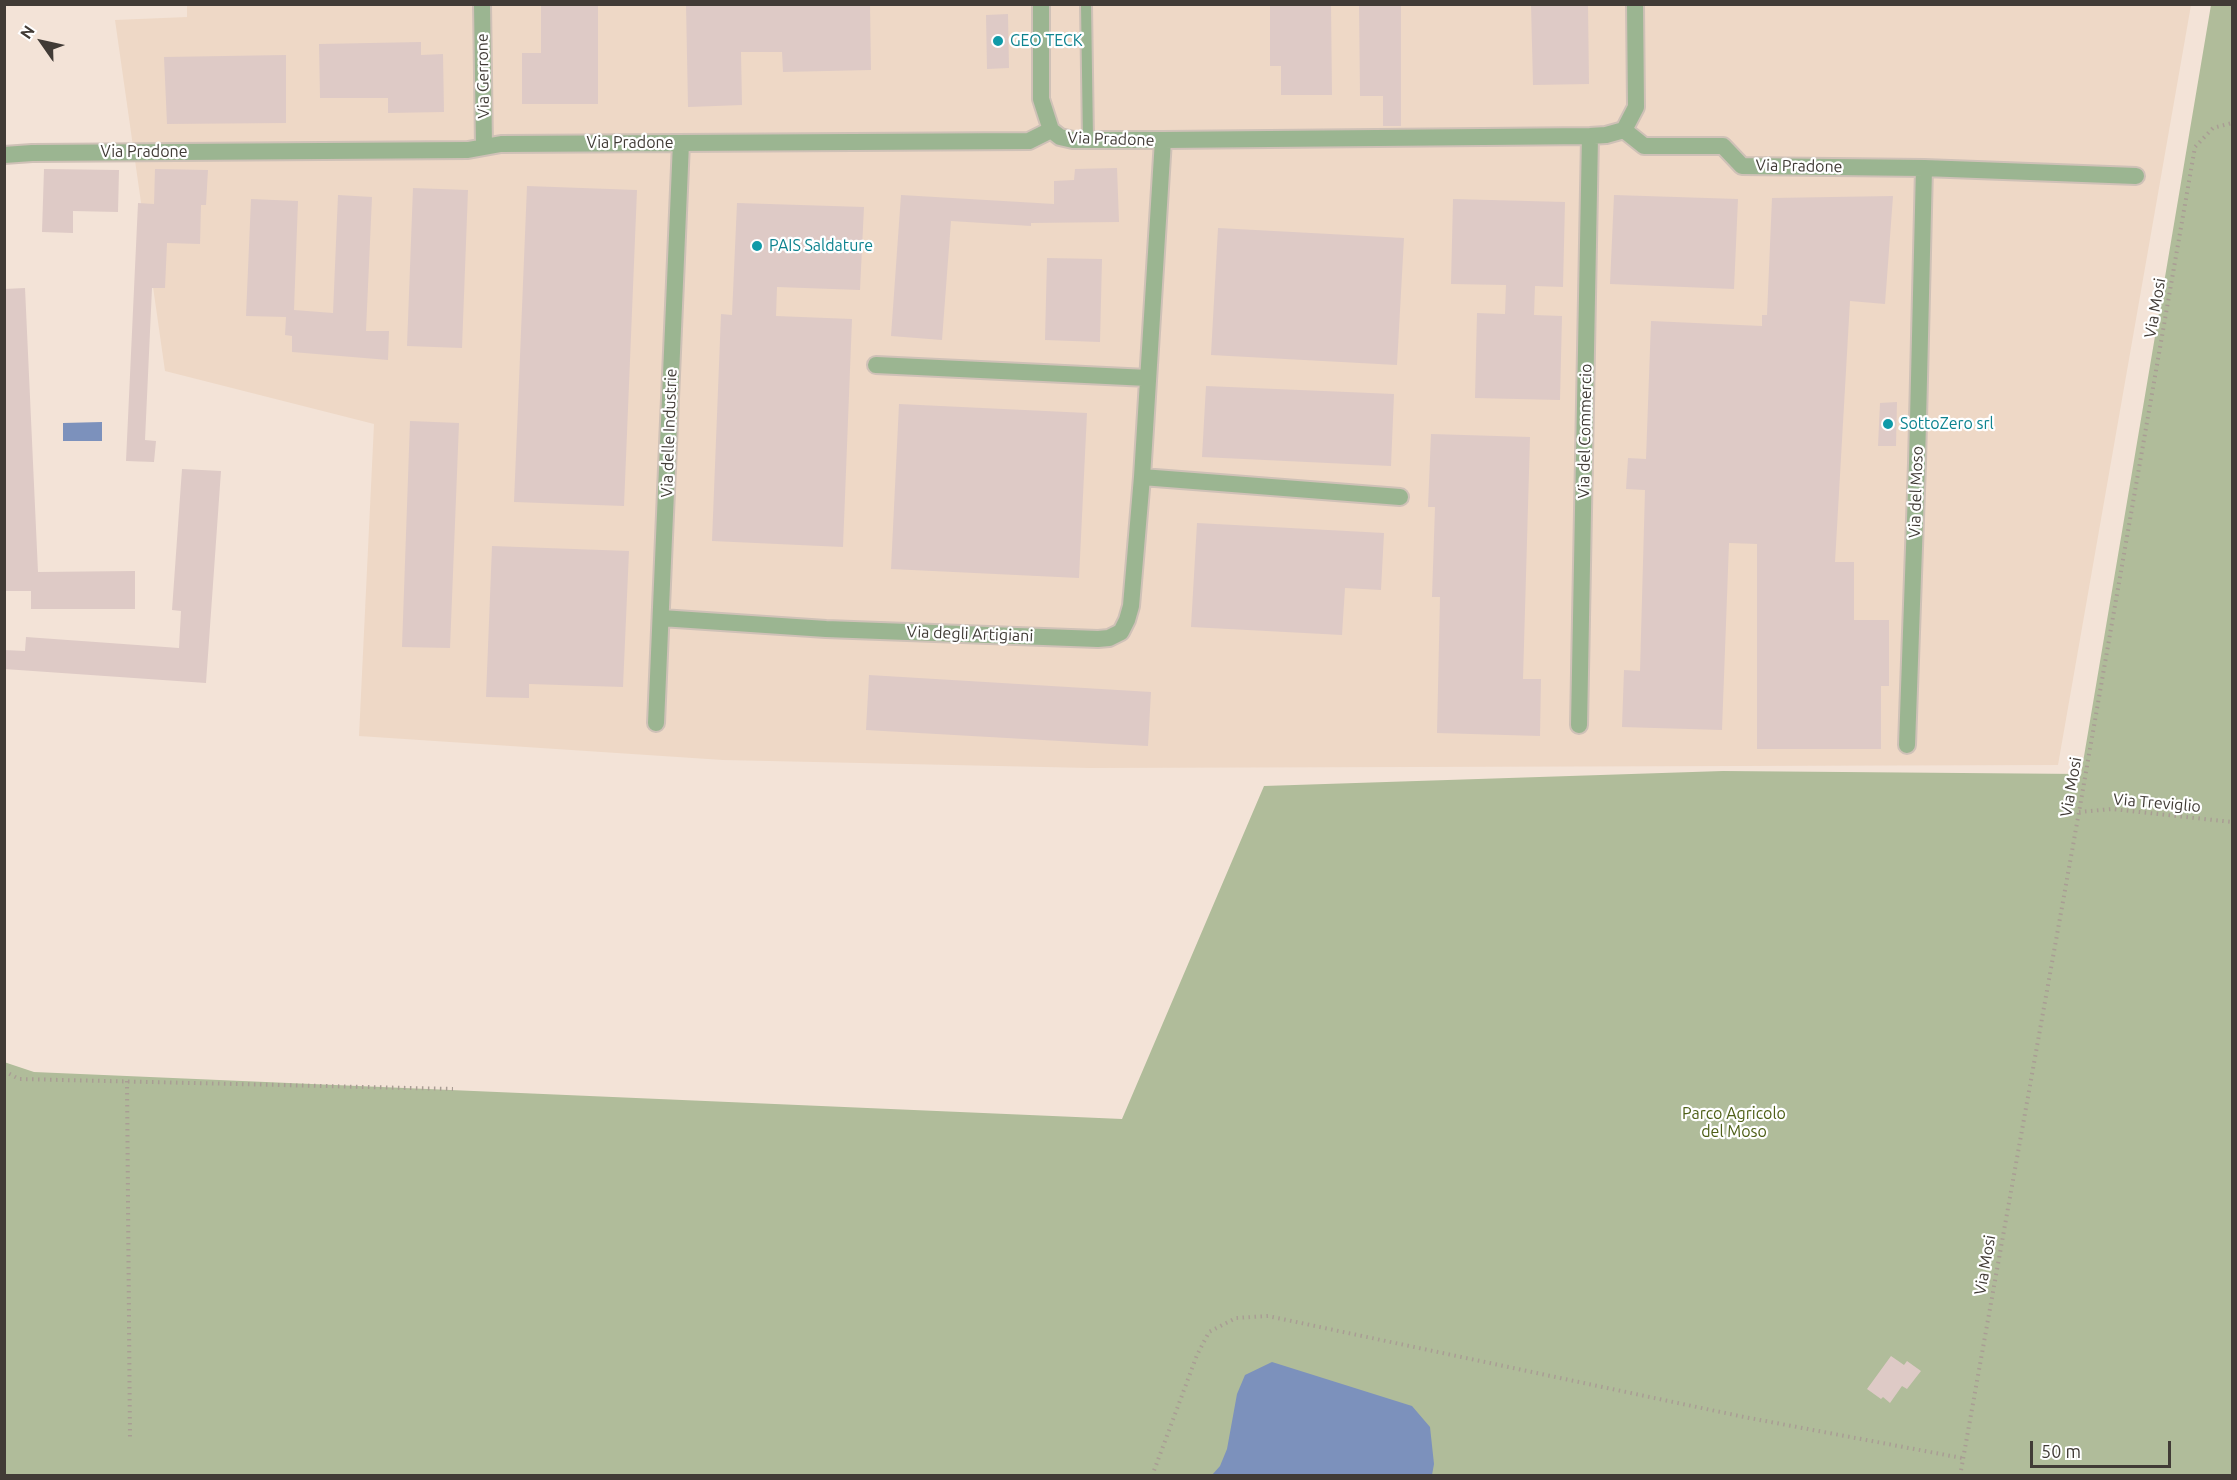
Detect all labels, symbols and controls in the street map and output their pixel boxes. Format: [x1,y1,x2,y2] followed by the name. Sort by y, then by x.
[12,12,72,72] north arrow
[16,22,38,42] text: N
[1010,31,1083,51] place label: GEO TECK
[473,33,493,119] street label: Via Gerrone
[991,34,1005,48] marker: GEO TECK
[1067,128,1155,150] street label: Via Pradone
[587,133,673,153] street label: Via Pradone
[101,142,187,162] street label: Via Pradone
[1755,156,1843,176] street label: Via Pradone
[769,236,873,256] place label: PAIS Saldature
[750,239,764,253] marker: PAIS Saldature
[2140,277,2170,339] street label: Via Mosi
[1574,363,1596,499] street label: Via del Commercio
[657,368,681,498] street label: Via delle Industrie
[1900,414,1994,434] place label: SottoZero srl
[1881,417,1895,431] marker: SottoZero srl
[1905,446,1927,538] street label: Via del Moso
[906,622,1034,646] street label: Via degli Artigiani
[2056,756,2086,818] street label: Via Mosi
[2112,790,2202,816] street label: Via Treviglio
[1682,1104,1786,1142] park label: Parco Agricolo del Moso
[1970,1234,2000,1296] street label: Via Mosi
[2033,1429,2174,1467] scale bar
[2041,1441,2081,1461] text: 50 m

